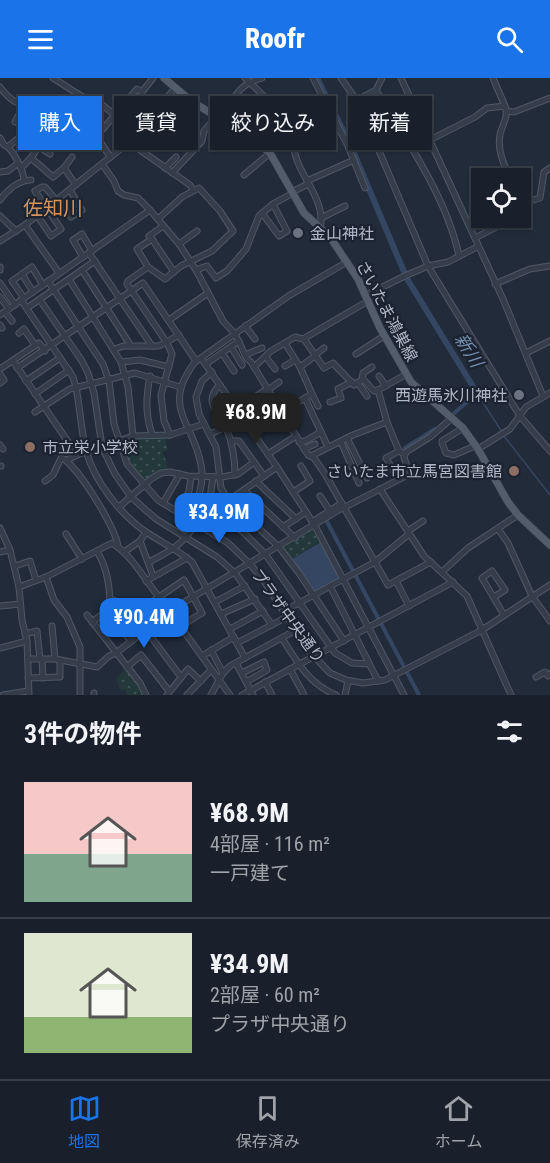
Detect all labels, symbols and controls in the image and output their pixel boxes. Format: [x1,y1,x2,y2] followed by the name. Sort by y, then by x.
[24,23,57,56] icon: menu
[245,23,305,55] text: Roofr
[493,23,526,56] icon: search
[18,96,102,150] chip: 購入
[114,96,198,150] chip: 賃貸
[210,96,336,150] chip: 絞り込み
[348,96,432,150] chip: 新着
[471,168,531,228] map controls
[471,168,531,228] button: locate
[23,196,83,220] district label: 佐知川
[310,224,374,243] place label: 金山神社
[291,226,305,240] marker: 金山神社
[352,257,422,365] street label: さいたま鴻巣線
[451,329,489,373] water label: 新川
[395,386,507,405] place label: 西遊馬氷川神社
[512,388,526,402] marker: 西遊馬氷川神社
[207,393,305,444] pin: ¥68.9M
[226,400,286,424] text: ¥68.9M
[42,438,138,457] place label: 市立栄小学校
[23,440,37,454] marker: 市立栄小学校
[326,462,502,481] place label: さいたま市立馬宮図書館
[507,464,521,478] marker: さいたま市立馬宮図書館
[170,493,268,544] pin: ¥34.9M
[189,500,249,524] text: ¥34.9M
[247,565,329,667] street label: プラザ中央通り
[95,598,193,649] pin: ¥90.4M
[114,605,174,629] text: ¥90.4M
[493,715,526,748] icon: filters
[24,719,141,749] text: 3件の物件
[210,798,289,828] text: ¥68.9M
[72,806,144,878] icon: home
[210,832,330,856] text: 4部屋 · 116 m²
[210,861,290,885] text: 一戸建て
[210,949,289,979] text: ¥34.9M
[72,957,144,1029] icon: home
[210,983,320,1007] text: 2部屋 · 60 m²
[210,1012,350,1036] text: プラザ中央通り
[68,1092,101,1152] tab: 地図
[236,1092,300,1152] tab: 保存済み
[435,1092,482,1152] tab: ホーム

